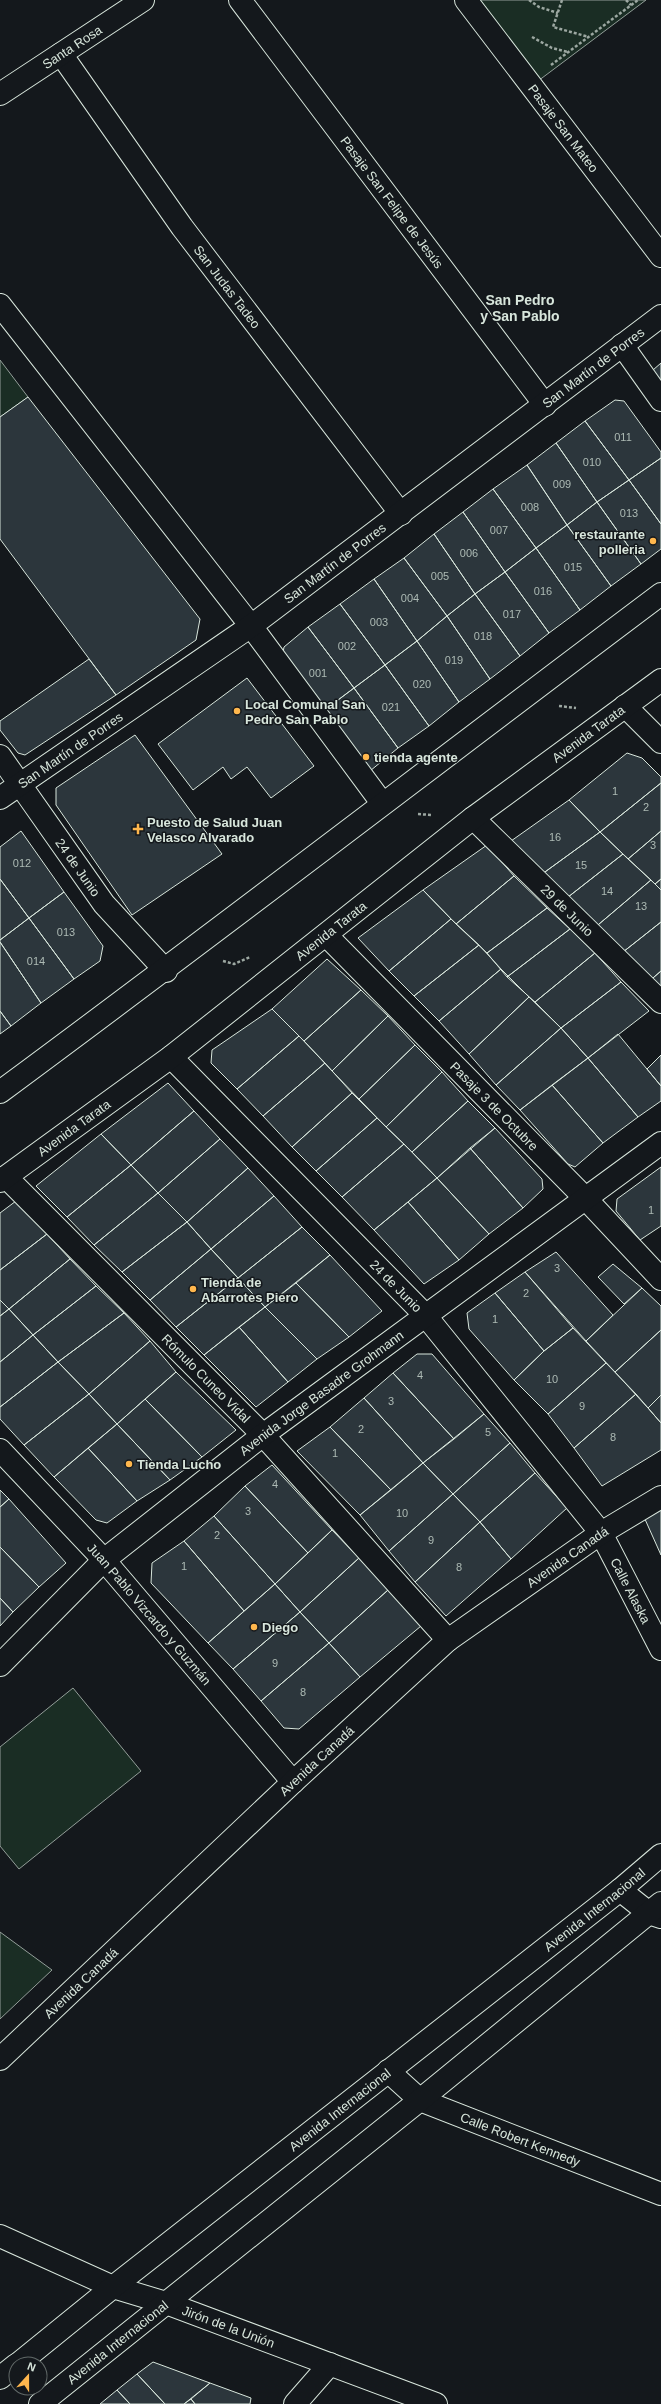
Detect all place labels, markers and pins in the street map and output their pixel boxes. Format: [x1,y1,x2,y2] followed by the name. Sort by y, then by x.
[574,527,646,557] place label: restaurante polleria
[648,536,658,546] marker: restaurante polleria
[245,697,366,727] place label: Local Comunal San Pedro San Pablo
[232,706,242,716] marker: Local Comunal San Pedro San Pablo
[374,750,458,765] place label: tienda agente
[361,752,371,762] marker: tienda agente
[147,815,282,845] place label: Puesto de Salud Juan Velasco Alvarado
[132,823,144,835] marker: Puesto de Salud Juan Velasco Alvarado
[201,1275,299,1305] place label: Tienda de Abarrotes Piero
[188,1284,198,1294] marker: Tienda de Abarrotes Piero
[137,1457,221,1472] place label: Tienda Lucho
[124,1459,134,1469] marker: Tienda Lucho
[262,1620,298,1635] place label: Diego
[249,1622,259,1632] marker: Diego

